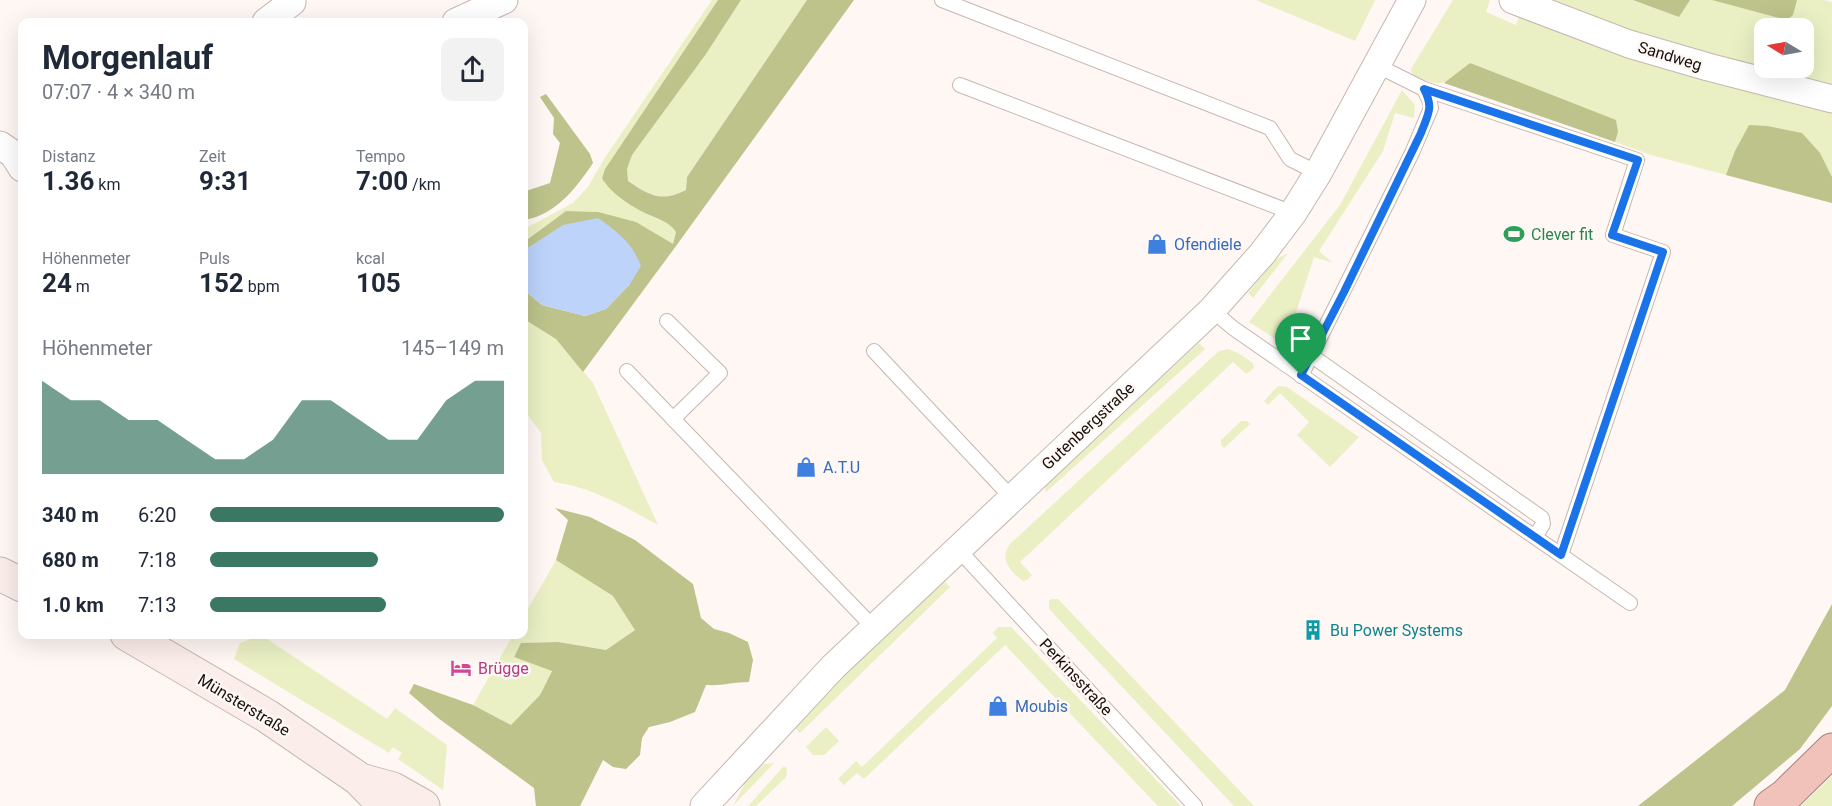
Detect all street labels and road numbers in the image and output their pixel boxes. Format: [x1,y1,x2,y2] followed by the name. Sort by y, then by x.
[1636,37,1704,75] street label: Sandweg
[1038,378,1138,474] street label: Gutenbergstraße
[1036,635,1116,719] street label: Perkinsstraße
[194,670,294,740] street label: Münsterstraße

